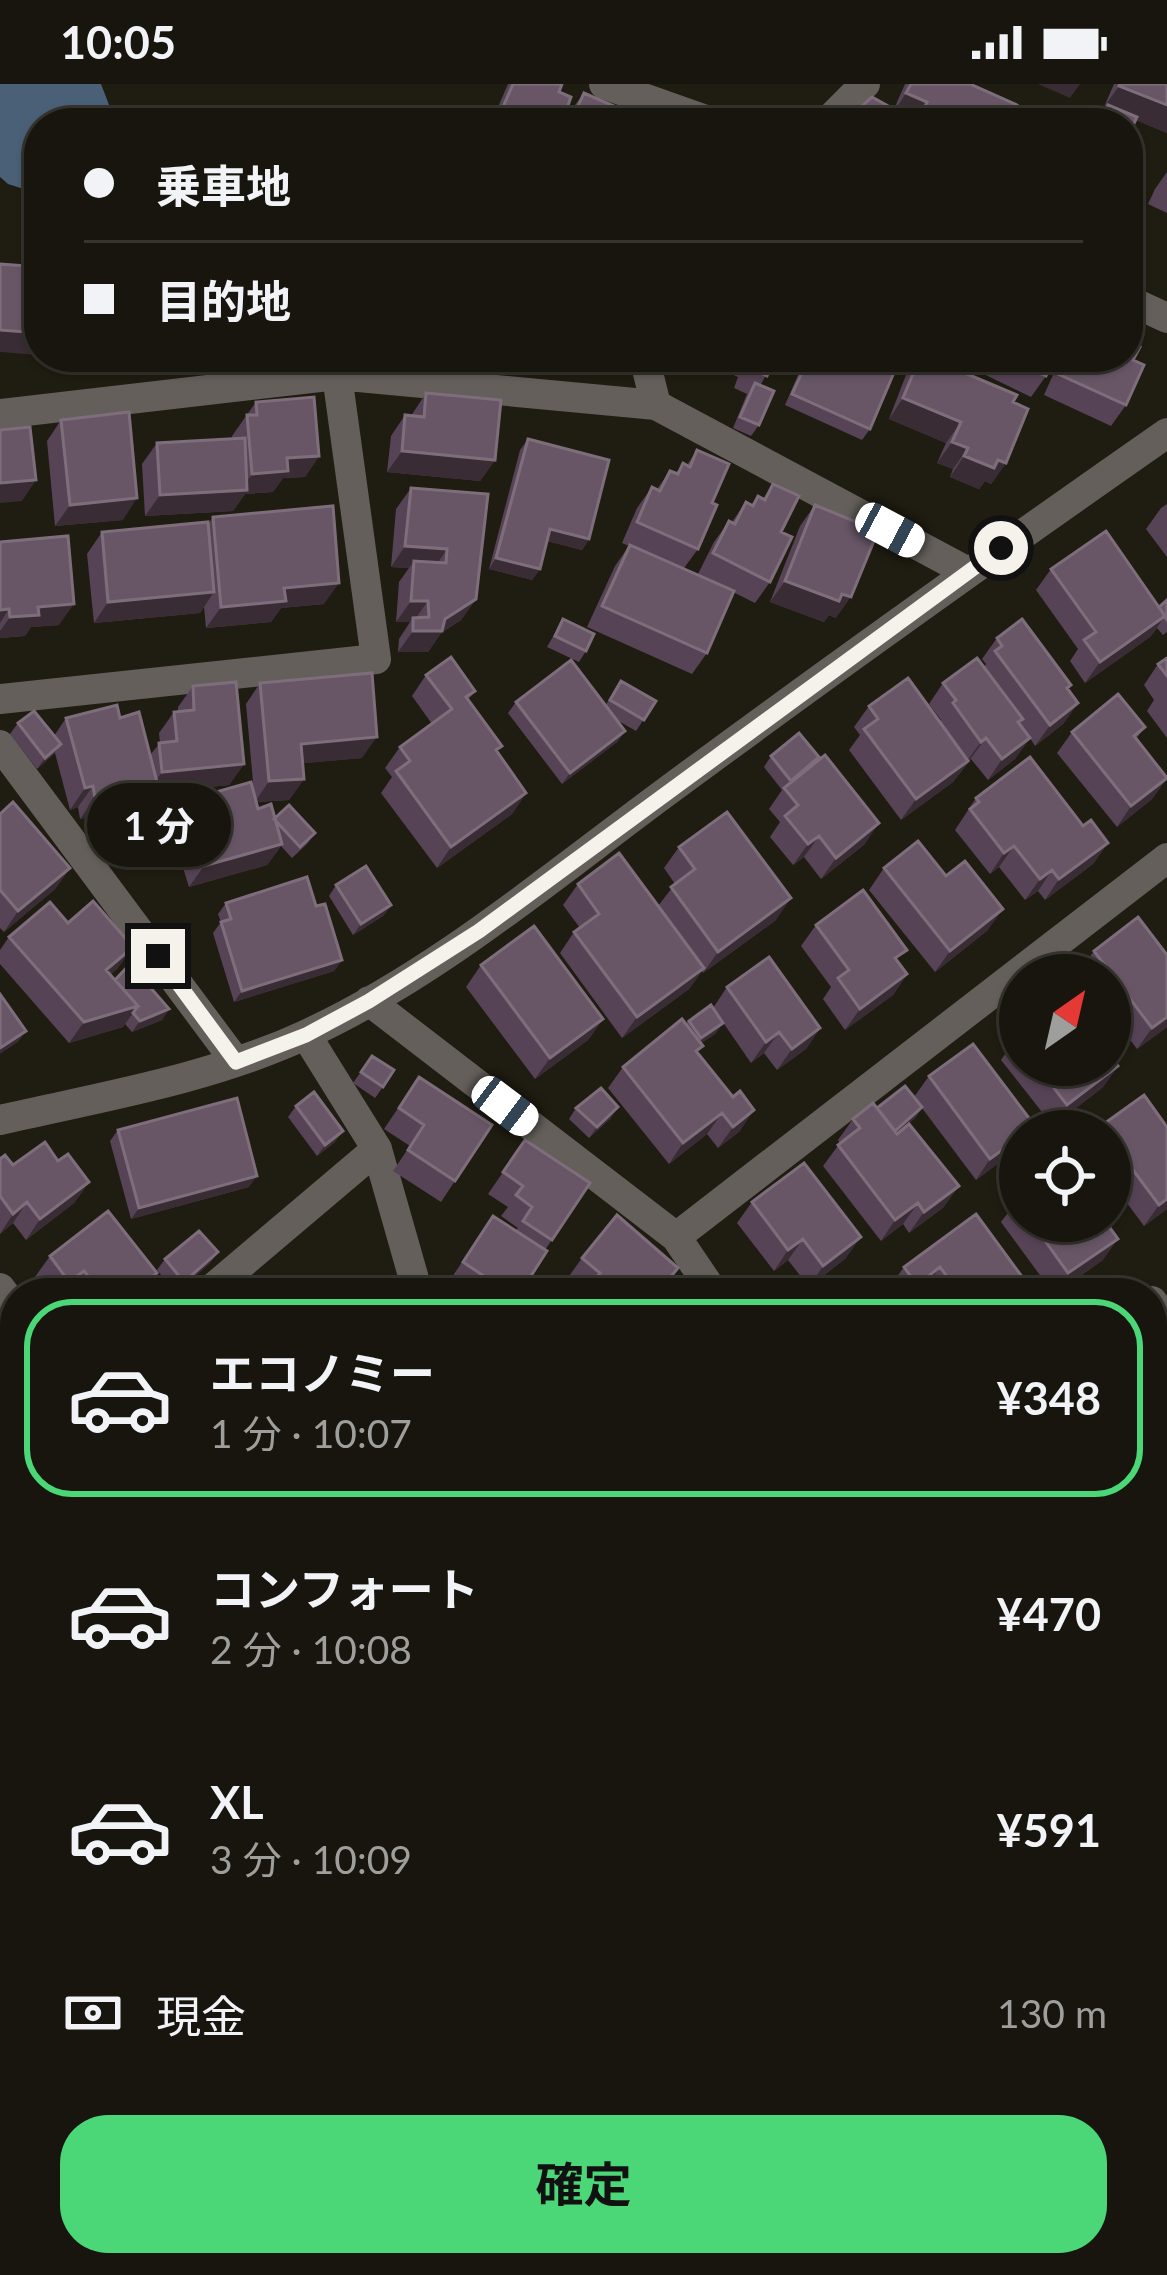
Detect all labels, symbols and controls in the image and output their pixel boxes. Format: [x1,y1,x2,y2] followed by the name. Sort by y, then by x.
[60,15,176,69] text: 10:05
[156,159,291,213] text: 乗車地
[156,274,291,328] text: 目的地
[850,497,930,563] car
[974,521,1028,575] route start
[86,782,230,866] callout: 1 分
[123,802,195,848] text: 1 分
[131,929,185,983] route end
[999,954,1131,1086] north arrow
[999,954,1131,1242] map controls
[465,1070,545,1142] car
[999,1110,1131,1242] button: locate
[66,1344,174,1452] icon: car
[210,1346,435,1400] text: エコノミー
[997,1371,1101,1425] text: ¥348
[210,1410,412,1456] text: 1 分 · 10:07
[66,1560,174,1668] icon: car
[210,1562,479,1616] text: コンフォート
[997,1587,1101,1641] text: ¥470
[210,1626,412,1672] text: 2 分 · 10:08
[210,1775,264,1829] text: XL
[66,1776,174,1884] icon: car
[997,1803,1101,1857] text: ¥591
[210,1836,412,1882] text: 3 分 · 10:09
[60,1980,126,2046] icon: cash
[156,1989,246,2043] text: 現金
[997,1990,1107,2036] text: 130 m
[60,2115,1107,2253] button: 確定

